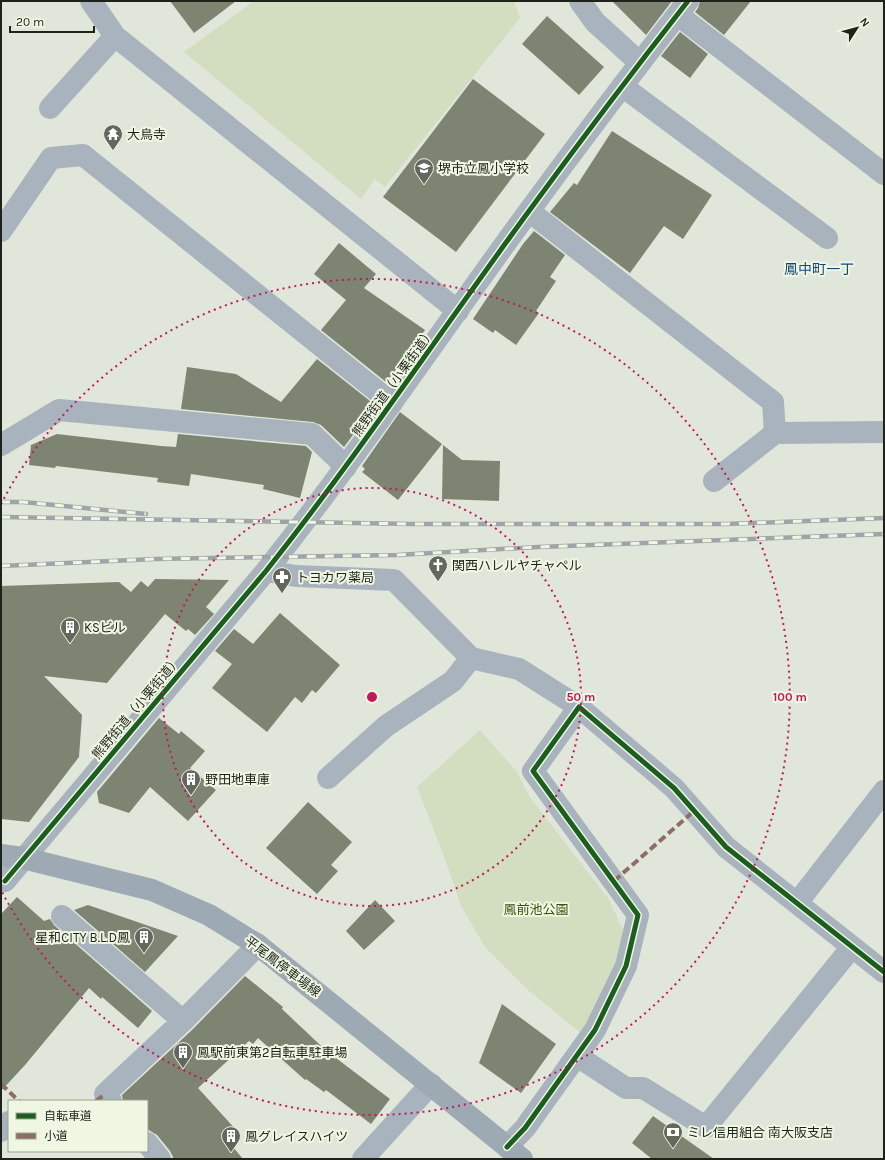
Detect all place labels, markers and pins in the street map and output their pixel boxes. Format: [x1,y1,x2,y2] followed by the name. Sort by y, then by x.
[102,123,124,151] temple icon: 大鳥寺
[127,127,166,142] place label: 大鳥寺
[413,157,435,185] school or university icon: 堺市立鳳小学校
[438,161,529,176] place label: 堺市立鳳小学校
[427,554,449,582] church icon: 関西ハレルヤチャペル
[452,558,582,573] place label: 関西ハレルヤチャペル
[271,566,293,594] pharmacy icon: トヨカワ薬局
[296,570,374,585] place label: トヨカワ薬局
[59,616,81,644] building icon: KSビル
[84,620,126,635] place label: KSビル
[365,690,379,704] centre of rings
[180,768,202,796] building icon: 野田地車庫
[205,772,270,787] place label: 野田地車庫
[133,926,155,954] building icon: 星和CITY B.L.D鳳
[35,930,130,945] place label: 星和CITY B.L.D鳳
[172,1041,194,1069] building icon: 鳳駅前東第2自転車駐車場
[197,1045,348,1060] place label: 鳳駅前東第2自転車駐車場
[662,1121,684,1149] bank icon: ミレ信用組合 南大阪支店
[220,1125,242,1153] building icon: 鳳グレイスハイツ
[687,1125,833,1140] place label: ミレ信用組合 南大阪支店
[245,1129,348,1144] place label: 鳳グレイスハイツ

